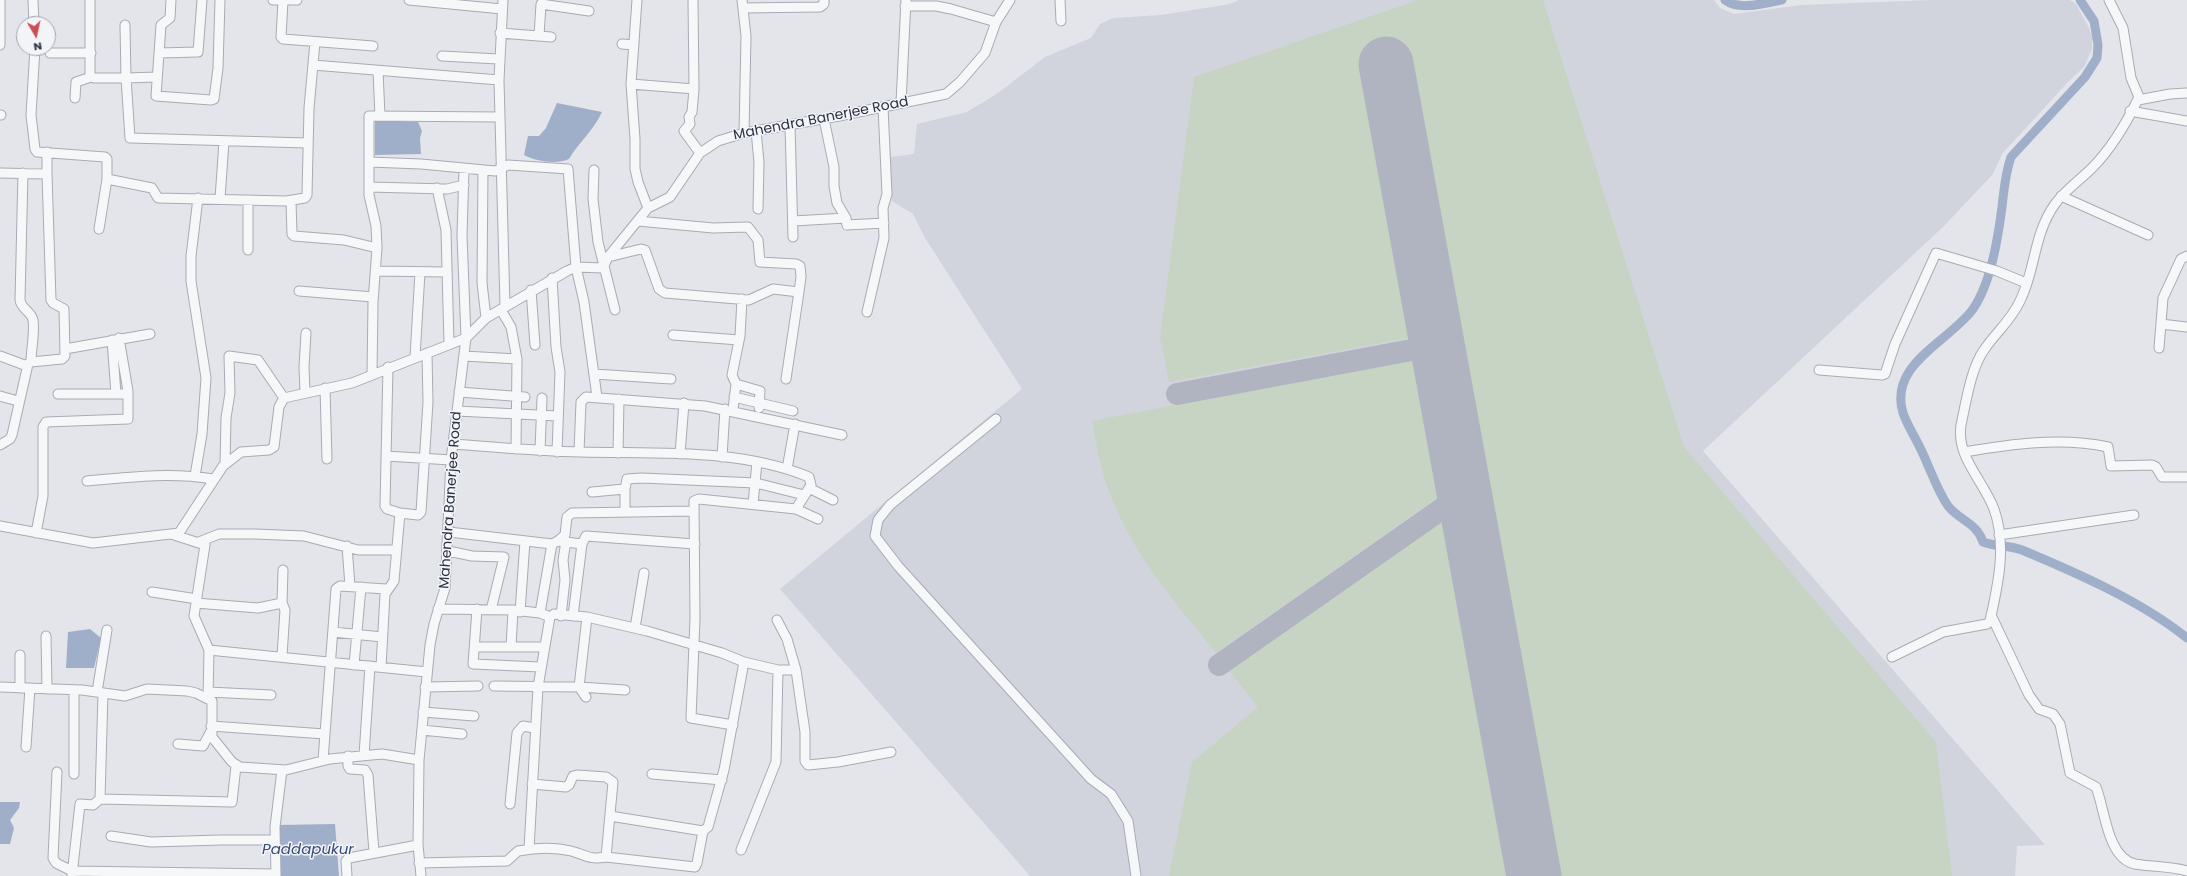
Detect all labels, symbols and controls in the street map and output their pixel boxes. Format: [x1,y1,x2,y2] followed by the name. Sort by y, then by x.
[16,16,56,56] north arrow
[32,38,43,55] text: N
[732,94,910,144] street label: Mahendra Banerjee Road
[436,411,466,589] street label: Mahendra Banerjee Road
[262,841,354,859] water label: Paddapukur

